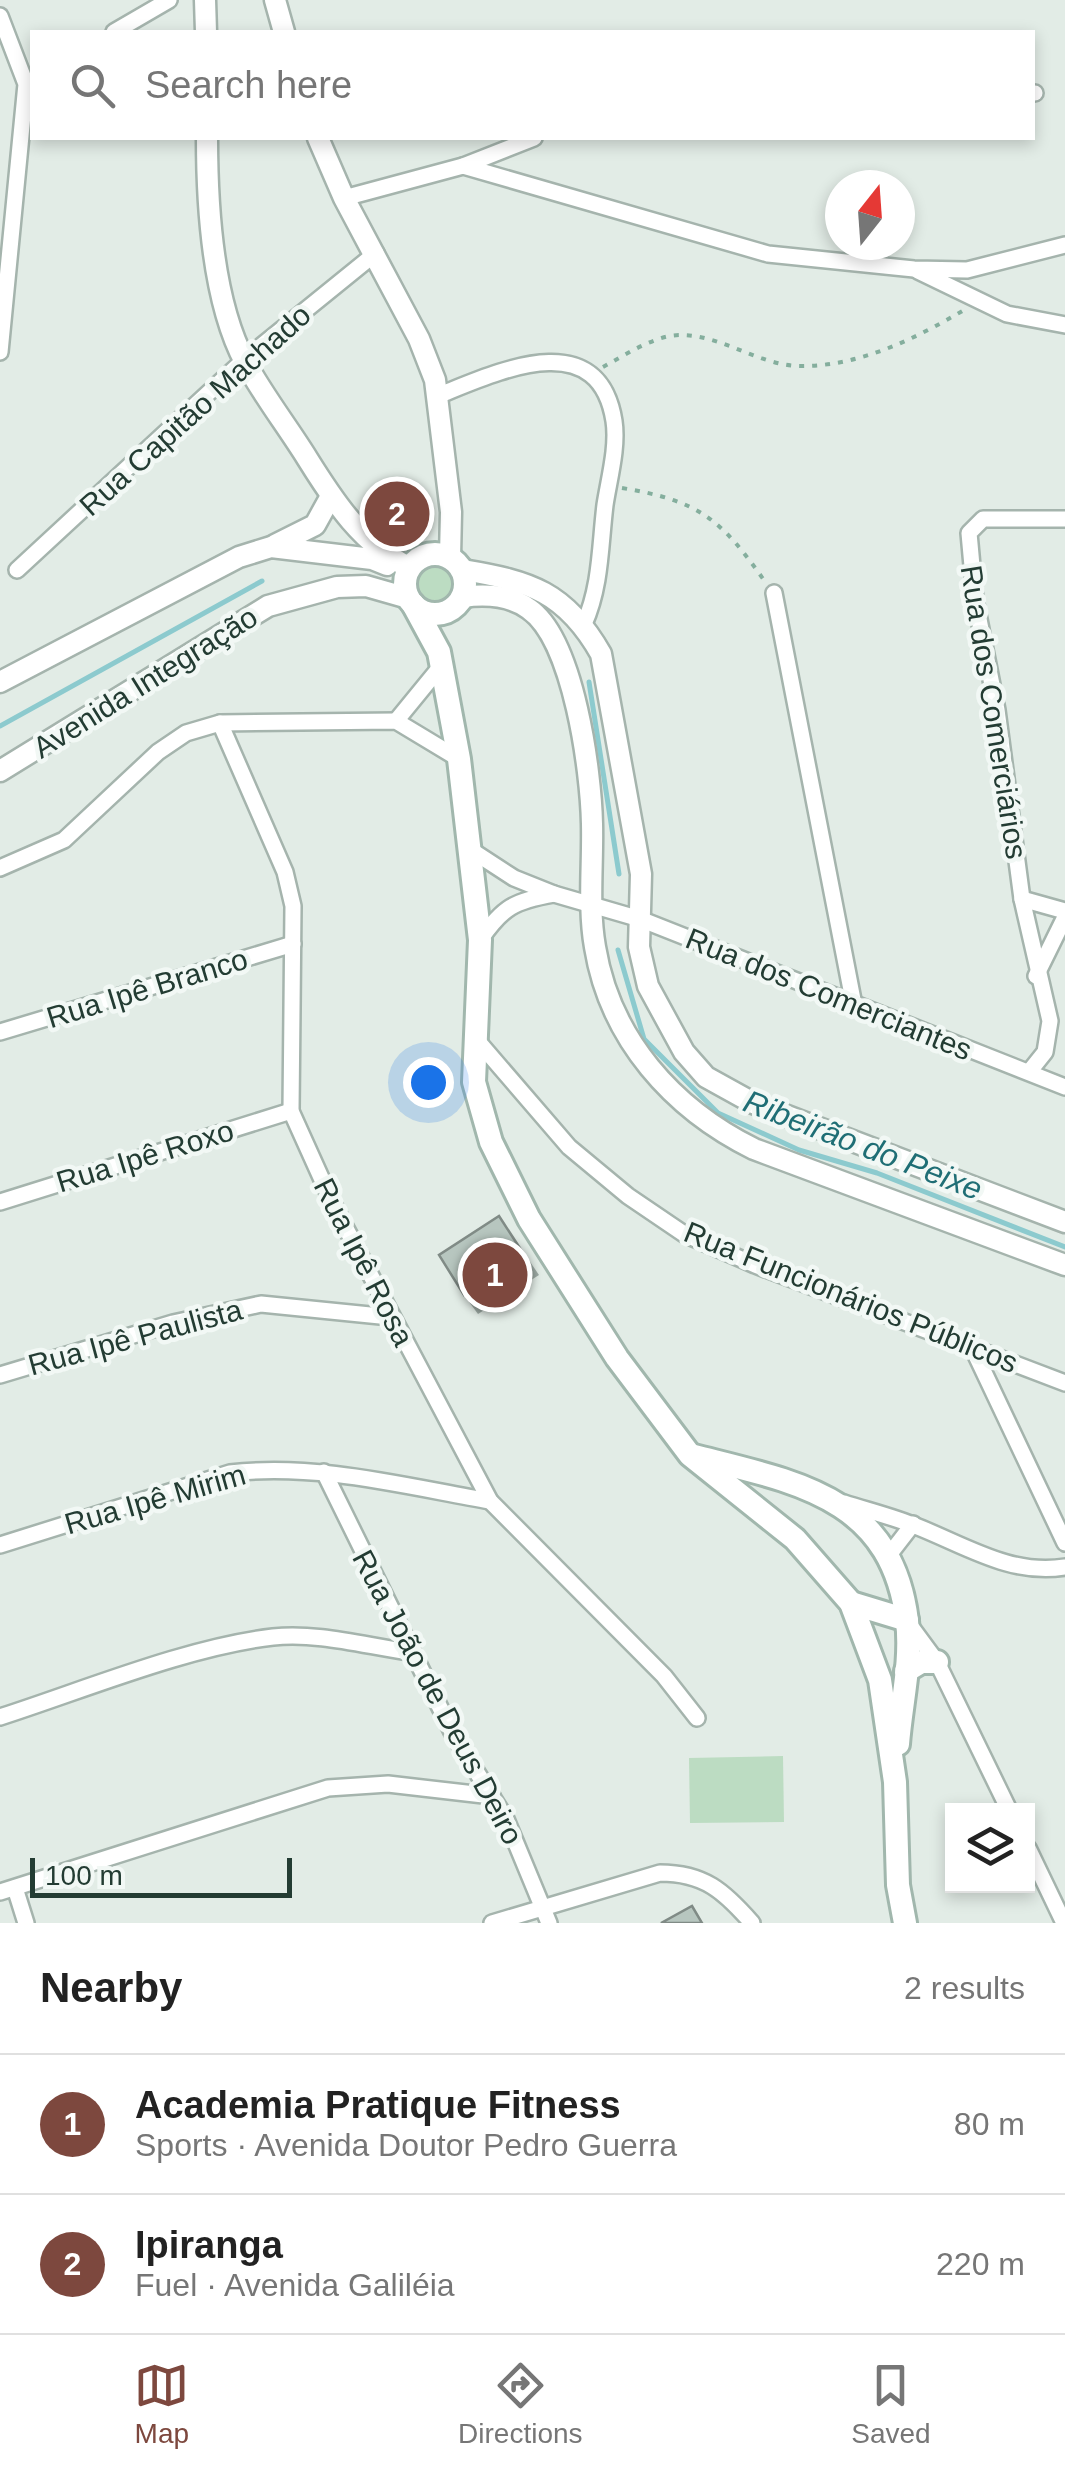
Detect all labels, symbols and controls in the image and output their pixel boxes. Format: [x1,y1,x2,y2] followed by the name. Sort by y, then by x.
[30,30,1035,140] search box
[65,58,120,113] icon: search
[145,64,352,106] text: Search here
[825,170,915,260] north arrow
[73,298,317,522] street label: Rua Capitão Machado
[364,476,430,552] pin: 2
[954,563,1034,861] street label: Rua dos Comerciários
[27,600,263,764] street label: Avenida Integração
[681,922,977,1066] street label: Rua dos Comerciantes
[42,942,252,1034] street label: Rua Ipê Branco
[403,1057,454,1108] your location
[739,1083,987,1207] water label: Ribeirão do Peixe
[52,1113,238,1199] street label: Rua Ipê Roxo
[308,1173,420,1351] street label: Rua Ipê Rosa
[679,1215,1023,1379] street label: Rua Funcionários Públicos
[462,1238,528,1312] pin: 1
[24,1292,246,1381] street label: Rua Ipê Paulista
[61,1457,249,1541] street label: Rua Ipê Mirim
[346,1544,530,1850] street label: Rua João de Deus Deiro
[945,1803,1035,1893] map controls
[945,1803,1035,1893] button: layers
[30,1853,292,1898] scale bar
[45,1860,123,1891] text: 100 m
[40,1964,182,2011] text: Nearby
[904,1970,1025,2006] text: 2 results
[135,2084,621,2126] text: Academia Pratique Fitness
[64,2106,81,2142] text: 1
[954,2106,1025,2142] text: 80 m
[135,2127,677,2163] text: Sports · Avenida Doutor Pedro Guerra
[135,2224,283,2266] text: Ipiranga
[64,2246,81,2282] text: 2
[936,2246,1025,2282] text: 220 m
[135,2267,455,2303] text: Fuel · Avenida Galiléia
[134,2358,189,2450] tab: Map
[458,2358,583,2450] tab: Directions
[851,2358,931,2450] tab: Saved

